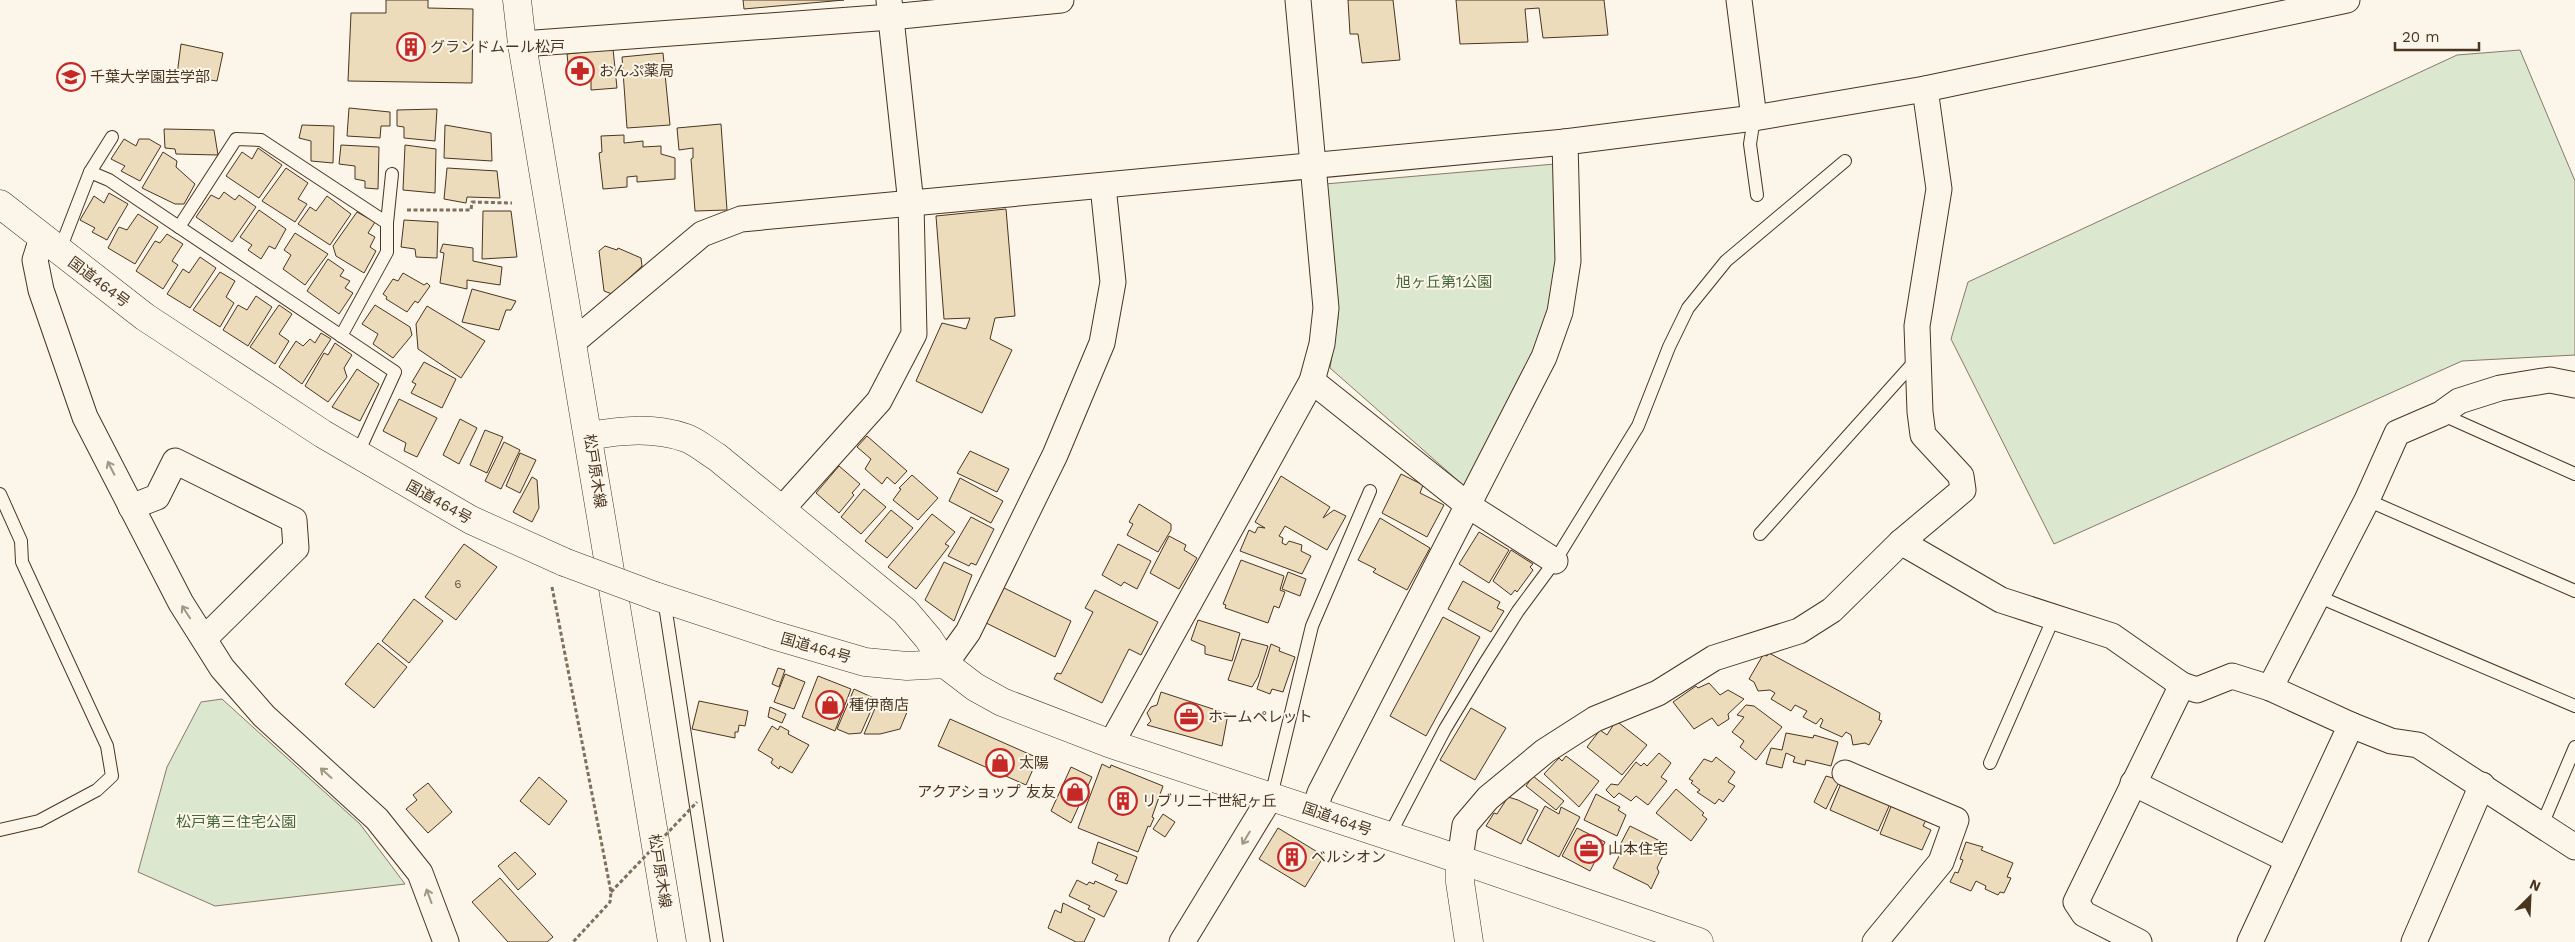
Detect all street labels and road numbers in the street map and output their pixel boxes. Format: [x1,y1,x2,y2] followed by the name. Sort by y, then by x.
[65,253,133,311] street label: 国道464号
[580,433,610,509] street label: 松戸原木線
[403,477,475,527] street label: 国道464号
[779,629,853,667] street label: 国道464号
[1300,799,1374,839] street label: 国道464号
[645,833,675,909] street label: 松戸原木線

